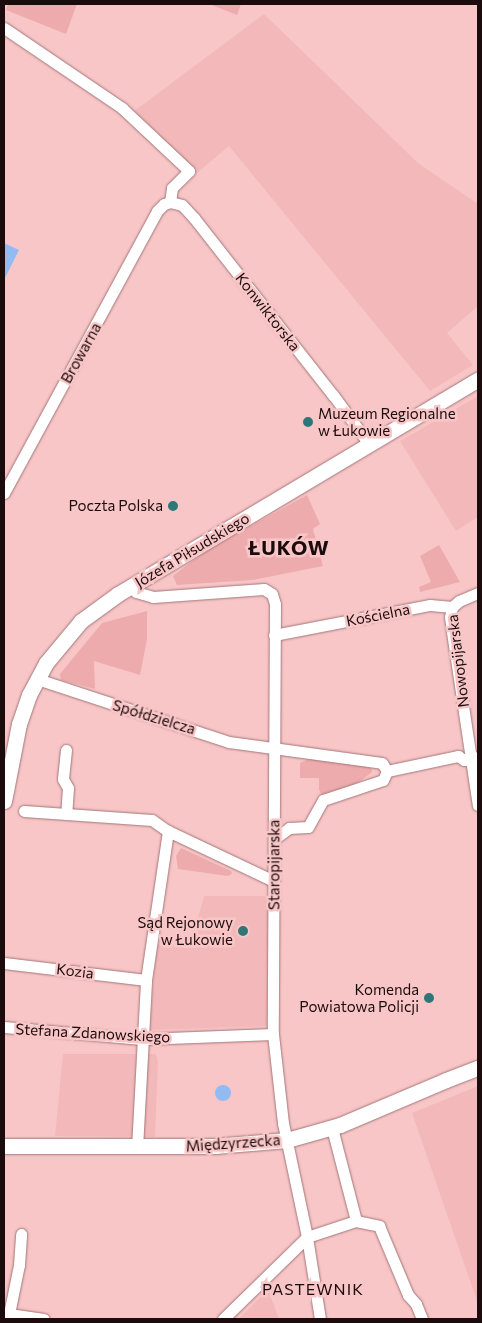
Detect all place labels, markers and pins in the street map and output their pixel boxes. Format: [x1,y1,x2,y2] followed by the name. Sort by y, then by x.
[318,404,456,439] place label: Muzeum Regionalne w Łukowie
[302,416,314,428] marker: Muzeum Regionalne w Łukowie
[68,497,163,515] place label: Poczta Polska
[167,500,179,512] marker: Poczta Polska
[138,913,233,948] place label: Sąd Rejonowy w Łukowie
[237,925,249,937] marker: Sąd Rejonowy w Łukowie
[299,980,419,1015] place label: Komenda Powiatowa Policji
[423,992,435,1004] marker: Komenda Powiatowa Policji

